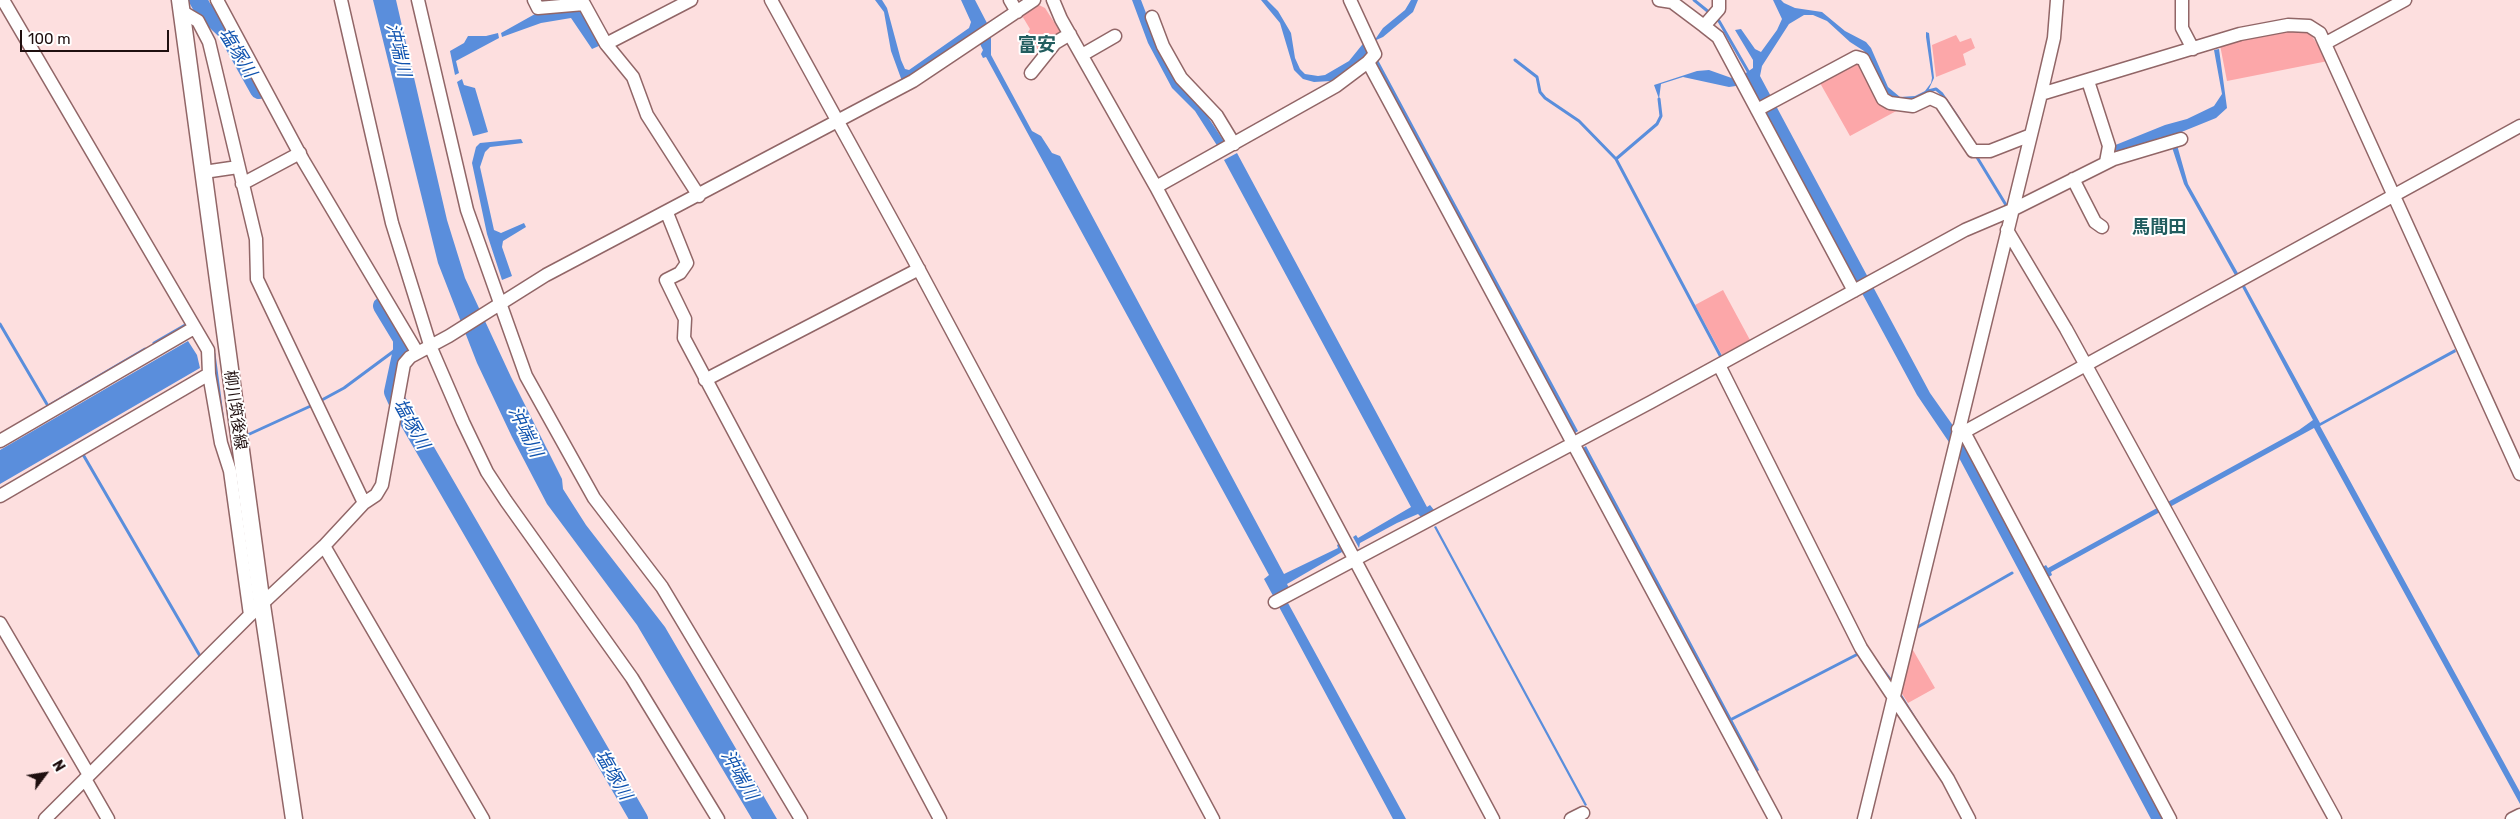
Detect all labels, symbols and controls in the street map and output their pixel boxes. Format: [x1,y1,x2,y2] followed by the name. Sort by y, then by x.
[22,20,171,52] scale bar
[381,21,415,79] water label: 沖端川
[214,24,260,82] water label: 塩塚川
[28,30,70,48] text: 100 m
[1018,35,1056,57] district label: 富安
[2132,217,2186,239] district label: 馬間田
[220,369,250,451] street label: 柳川筑後線
[388,395,434,453] water label: 塩塚川
[503,403,547,461] water label: 沖端川
[590,746,636,804] water label: 塩塚川
[716,746,762,804] water label: 沖端川
[20,749,70,799] north arrow
[48,757,68,775] text: N

